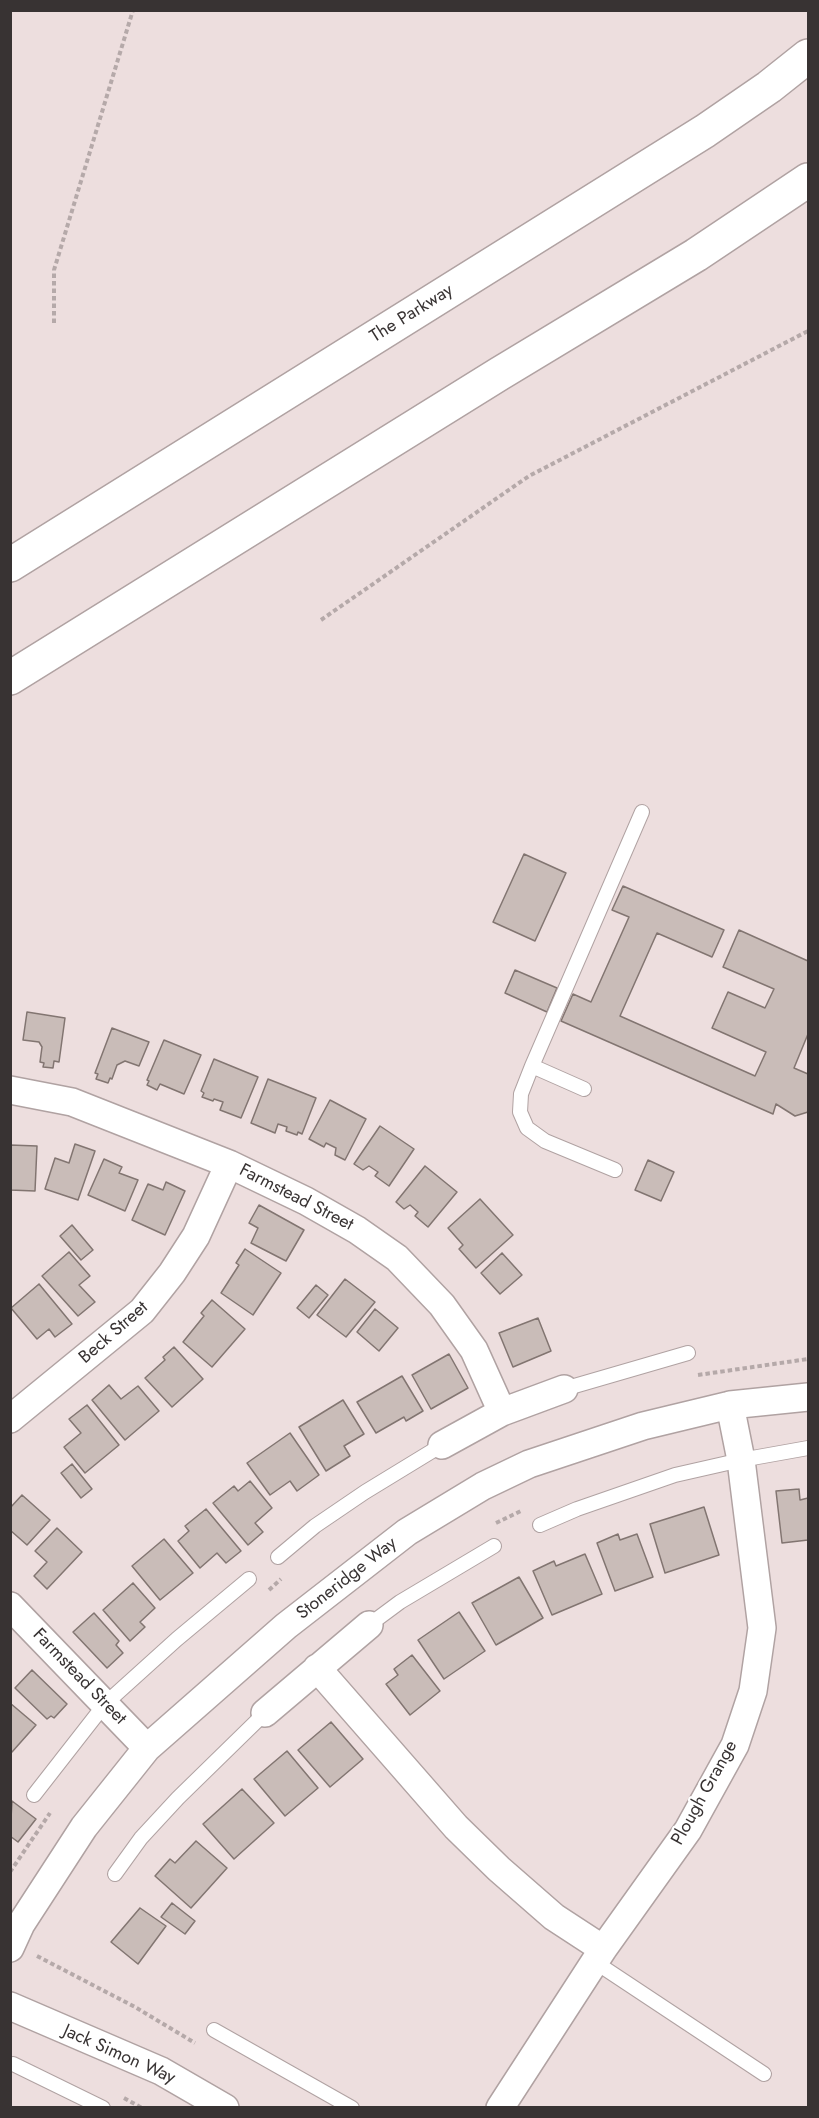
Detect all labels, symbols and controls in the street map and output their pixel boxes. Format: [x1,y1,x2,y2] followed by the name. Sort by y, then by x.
[367,280,457,348] street label: The Parkway
[235,1160,357,1236] street label: Farmstead Street
[75,1297,153,1369] street label: Beck Street
[293,1533,401,1625] street label: Stoneridge Way
[28,1624,130,1730] street label: Farmstead Street
[667,1737,743,1849] street label: Plough Grange
[59,2021,179,2089] street label: Jack Simon Way

